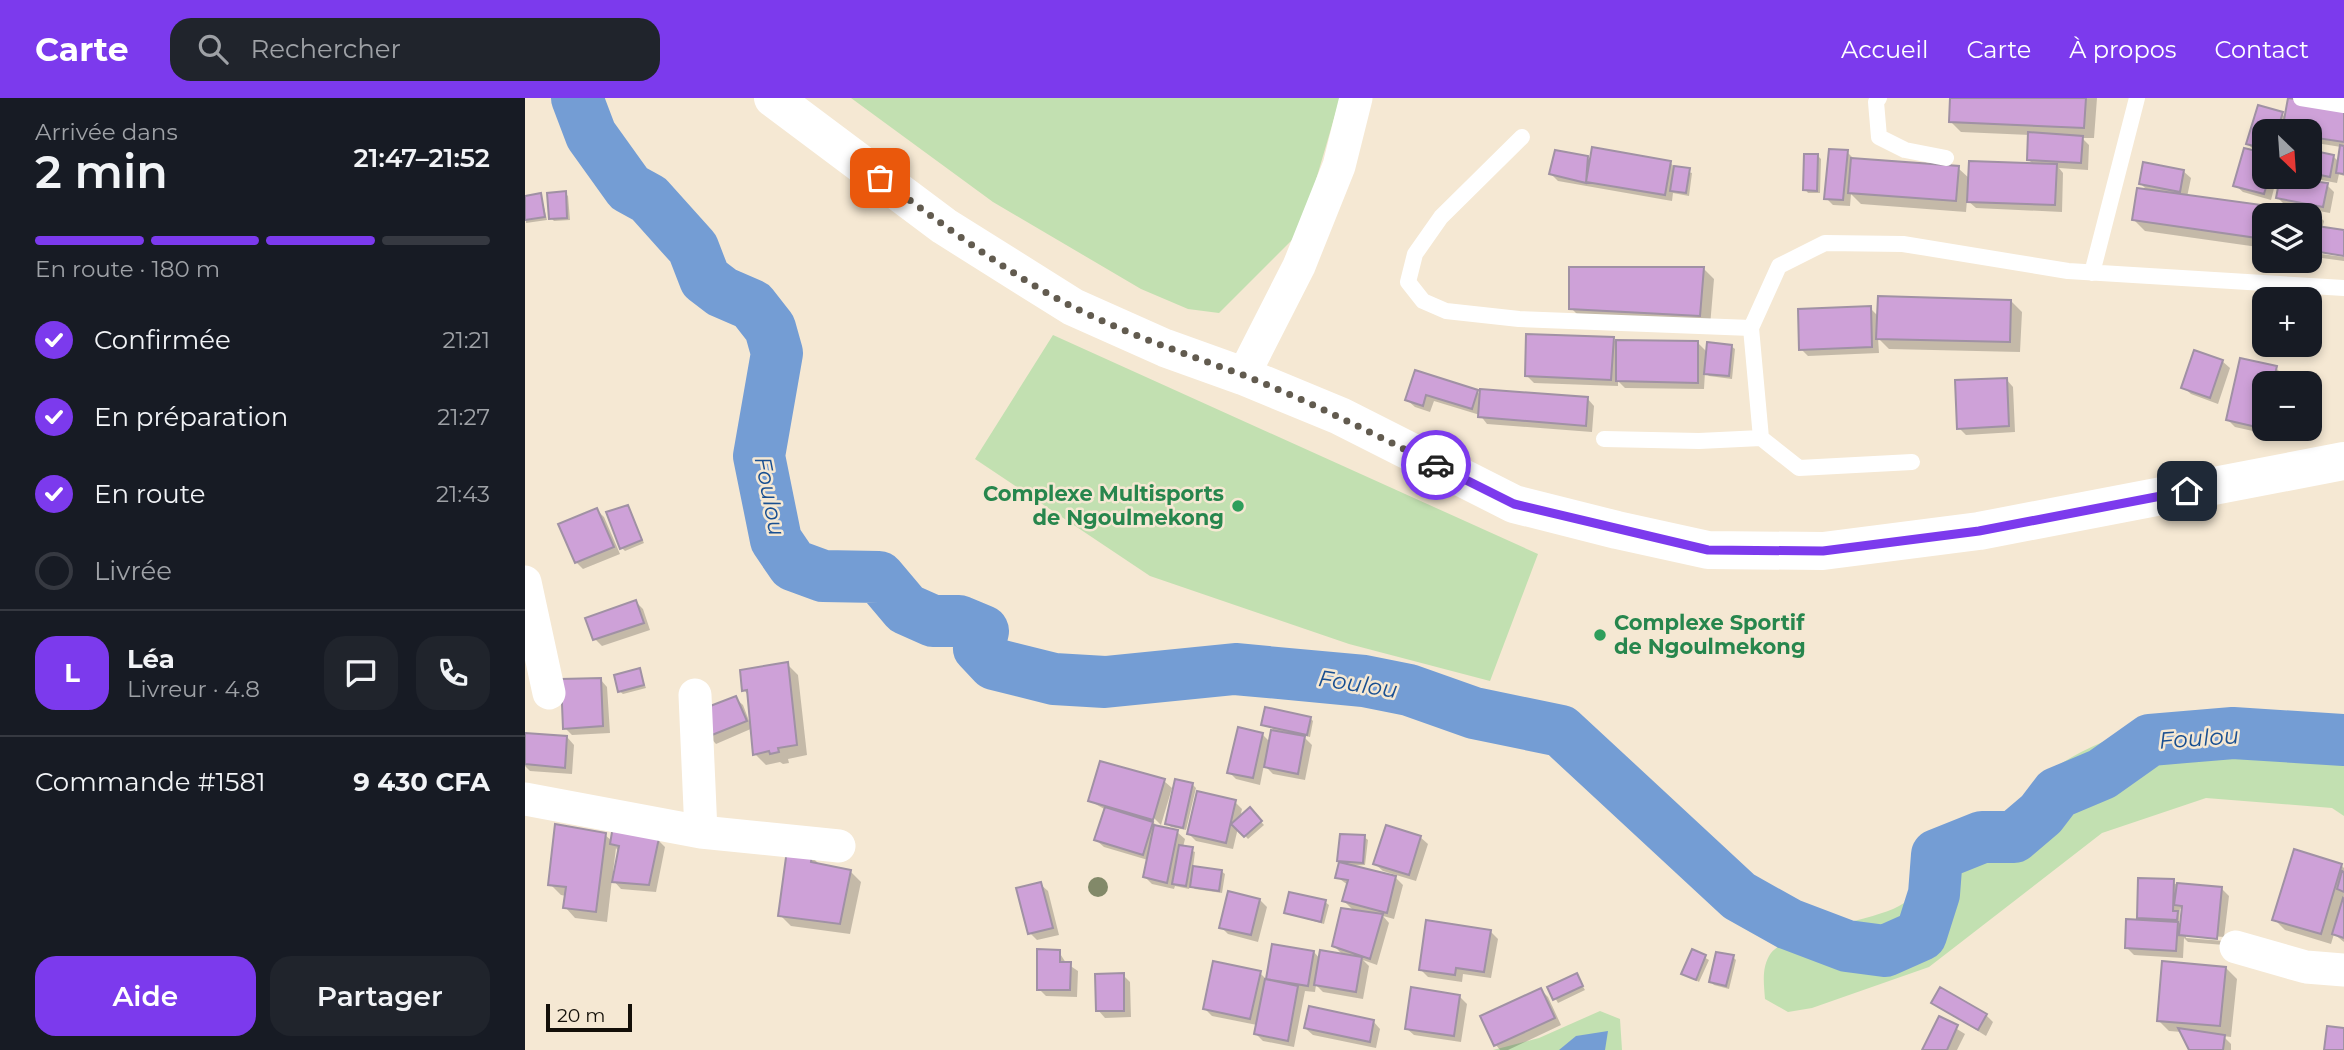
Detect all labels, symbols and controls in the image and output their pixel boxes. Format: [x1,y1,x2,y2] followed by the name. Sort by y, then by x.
[170,18,660,81] search box
[35,29,128,69] text: Carte
[194,30,232,68] icon: search
[250,33,401,65] text: Rechercher
[1841,35,1928,64] text: Accueil
[1966,35,2031,64] text: Carte
[2069,35,2176,64] text: À propos
[2214,35,2309,64] text: Contact
[35,118,178,146] text: Arrivée dans
[2252,119,2322,189] north arrow
[2252,119,2322,441] map controls
[353,142,490,174] text: 21:47–21:52
[35,143,168,200] text: 2 min
[850,148,910,208] pin
[861,159,899,197] icon: bag
[2252,203,2322,273] button: layers
[35,255,220,283] text: En route · 180 m
[2252,287,2322,357] button: +
[35,321,73,359] icon: check
[94,324,231,356] text: Confirmée
[442,326,490,354] text: 21:21
[2252,371,2322,441] button: −
[35,398,73,436] icon: check
[94,401,288,433] text: En préparation
[437,403,490,431] text: 21:27
[1401,430,1471,500] courier
[1417,446,1455,484] icon: car
[749,454,791,538] water label: Foulou
[2157,461,2217,521] pin
[2168,472,2206,510] icon: home
[35,475,73,513] icon: check
[94,478,205,510] text: En route
[436,480,490,508] text: 21:43
[983,481,1224,530] place label: Complexe Multisports de Ngoulmekong
[1230,498,1246,514] marker: Complexe Multisports de Ngoulmekong
[94,555,172,587] text: Livrée
[1614,610,1806,659] place label: Complexe Sportif de Ngoulmekong
[1592,627,1608,643] marker: Complexe Sportif de Ngoulmekong
[324,636,398,710] button: chat
[416,636,490,710] button: phone
[127,643,175,675] text: Léa
[64,657,80,689] text: L
[1316,664,1400,704] water label: Foulou
[127,675,260,703] text: Livreur · 4.8
[2158,721,2240,755] water label: Foulou
[35,766,266,798] text: Commande #1581
[353,766,490,798] text: 9 430 CFA
[35,956,256,1036] button: Aide
[270,956,490,1036] button: Partager
[546,1001,632,1033] scale bar
[557,1004,605,1027] text: 20 m

